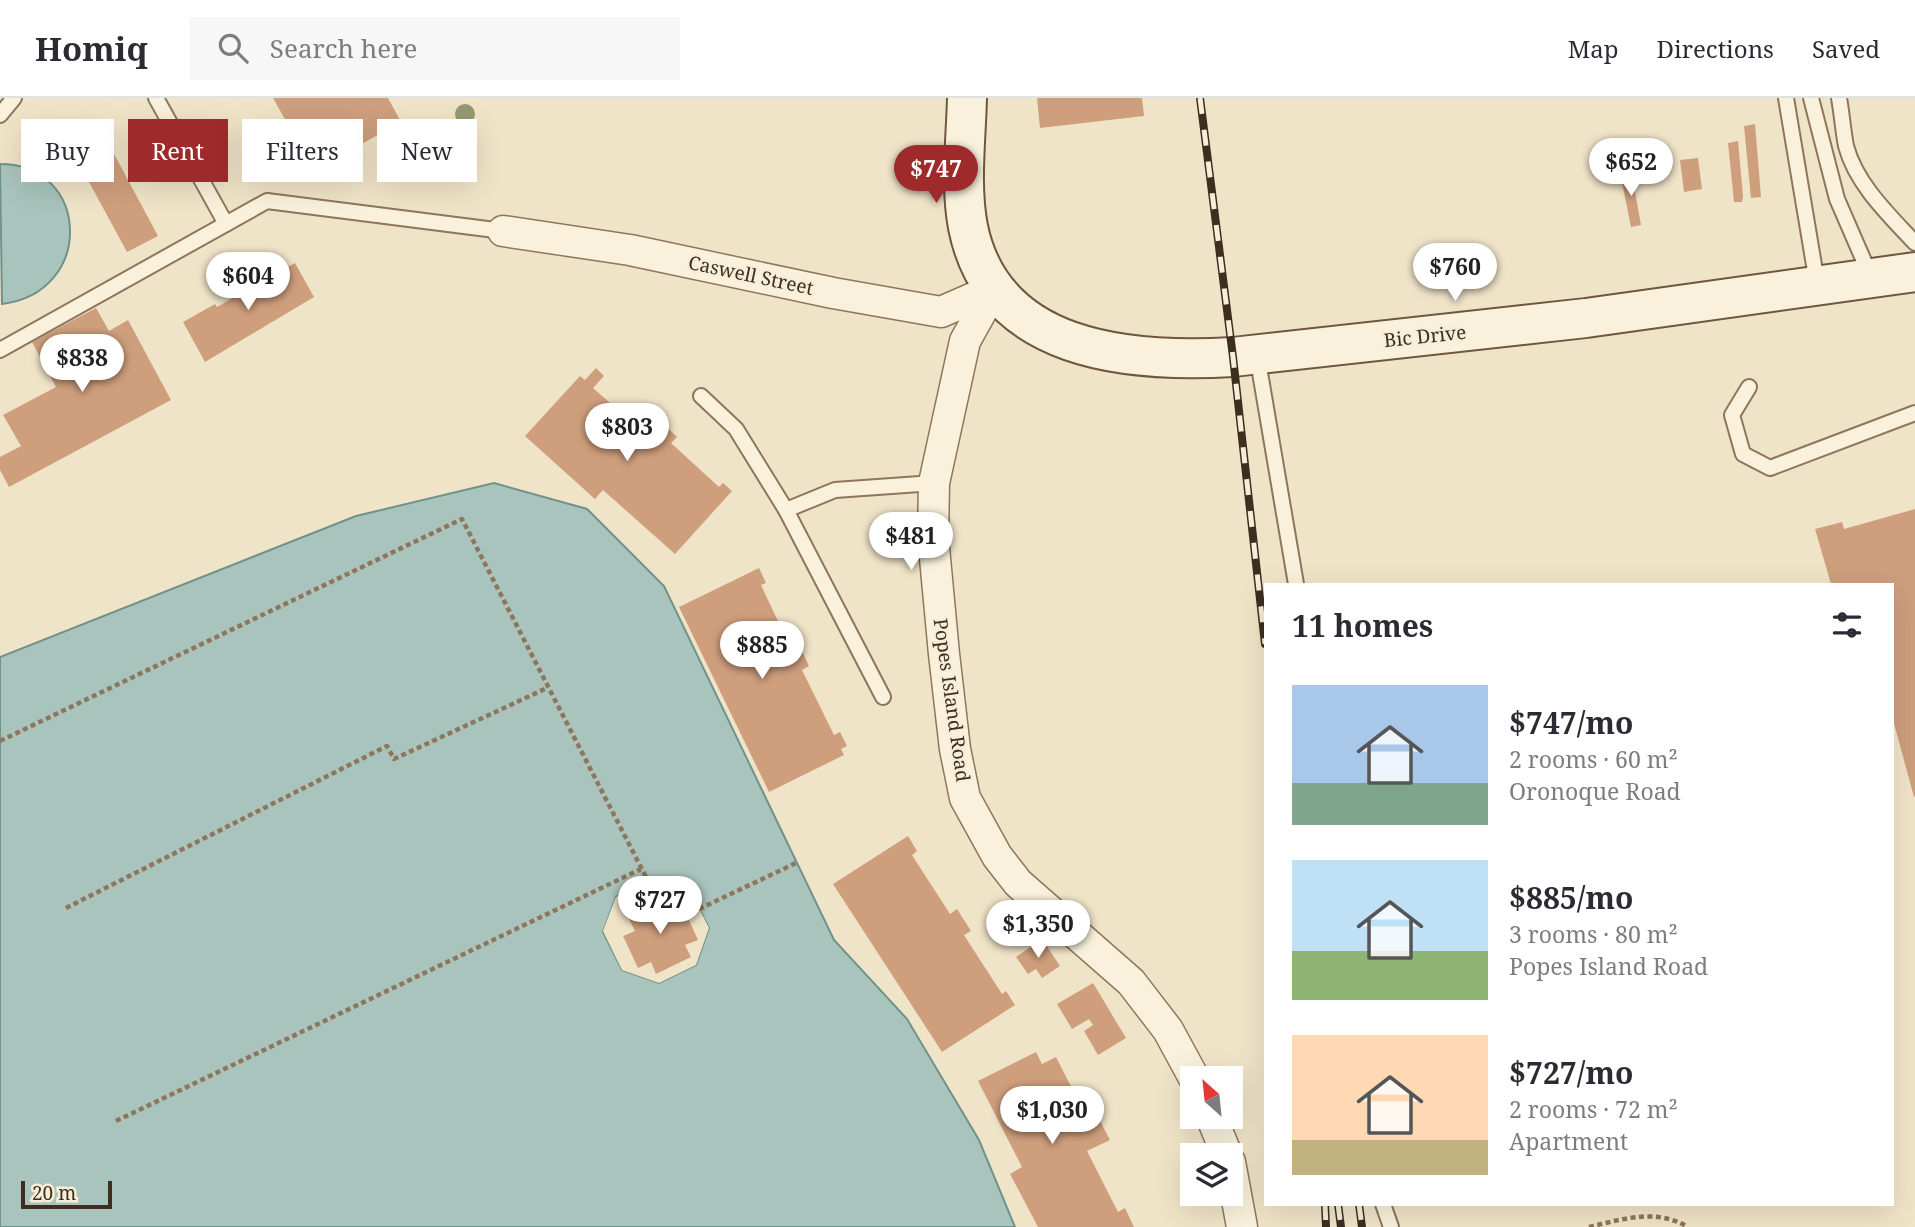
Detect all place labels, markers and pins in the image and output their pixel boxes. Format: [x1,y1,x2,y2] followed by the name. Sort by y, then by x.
[1590,139,1672,198] pin: $652
[895,146,977,205] pin: $747
[1414,244,1496,303] pin: $760
[207,252,289,312] pin: $604
[41,334,123,394] pin: $838
[586,404,668,463] pin: $803
[870,512,952,572] pin: $481
[721,622,803,681] pin: $885
[619,876,701,936] pin: $727
[981,900,1095,960] pin: $1,350
[995,1086,1109,1146] pin: $1,030

